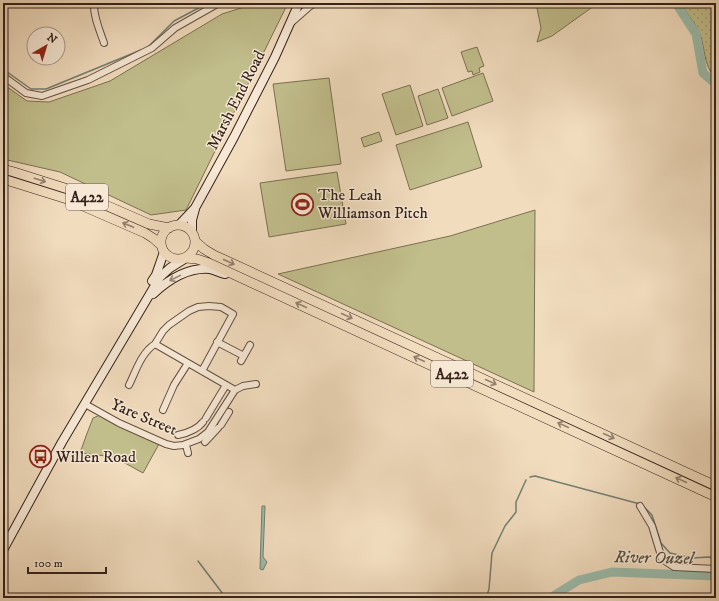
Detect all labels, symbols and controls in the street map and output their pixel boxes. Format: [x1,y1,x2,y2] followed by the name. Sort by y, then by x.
[26,26,66,66] north arrow
[44,31,59,47] text: N
[202,47,270,153] street label: Marsh End Road
[34,177,47,184] one-way arrow
[66,184,108,210] road number: A422
[317,185,429,223] place label: The Leah Williamson Pitch
[290,191,316,217] sports icon: The Leah Williamson Pitch
[122,221,134,228] one-way arrow
[223,259,235,266] one-way arrow
[169,275,181,282] one-way arrow
[295,301,307,308] one-way arrow
[341,313,353,320] one-way arrow
[414,355,426,363] one-way arrow
[431,361,473,387] road number: A422
[484,379,496,386] one-way arrow
[108,394,180,440] street label: Yare Street
[557,421,569,429] one-way arrow
[602,433,614,440] one-way arrow
[28,444,54,470] bus stop icon: Willen Road
[55,447,136,467] place label: Willen Road
[675,476,687,483] one-way arrow
[613,546,696,570] water label: River Ouzel
[28,549,106,575] scale bar
[34,556,63,571] text: 100 m

